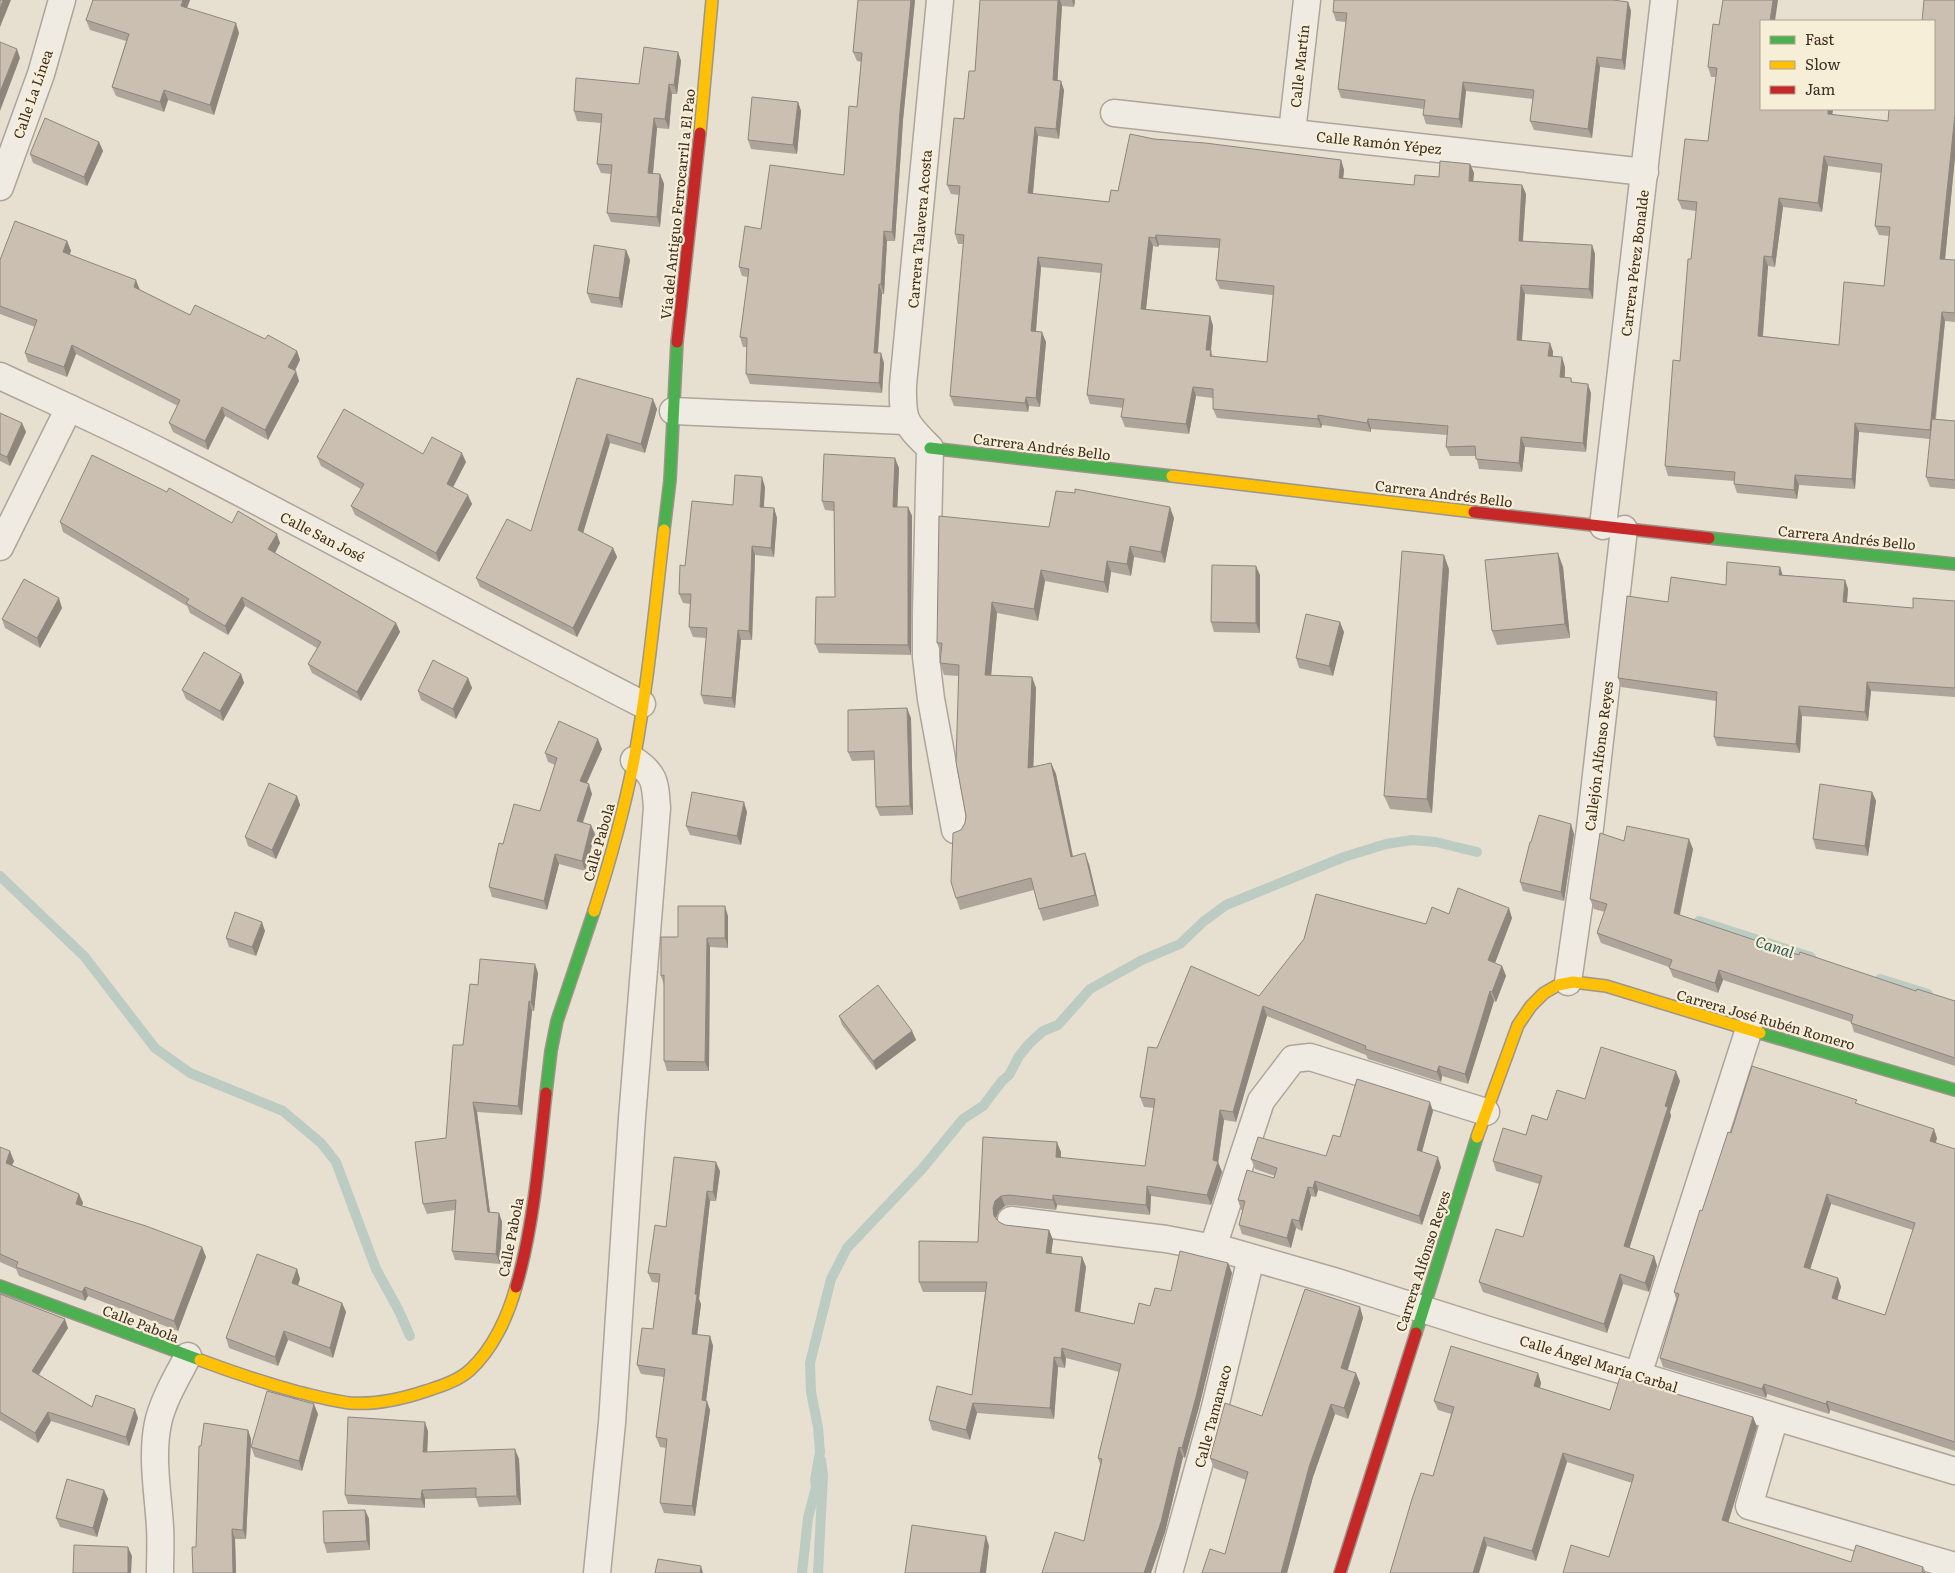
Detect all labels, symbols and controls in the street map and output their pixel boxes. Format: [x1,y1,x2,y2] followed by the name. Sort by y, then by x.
[1760,20,1935,110] legend
[1285,23,1313,109] street label: Calle Martín
[1805,27,1834,50] text: Fast
[7,46,57,141] street label: Calle La Línea
[1805,52,1840,75] text: Slow
[1805,77,1836,100] text: Jam
[655,88,699,320] street label: Vía del Antiguo Ferrocarril a El Pao
[1315,125,1443,159] street label: Calle Ramón Yépez
[902,148,936,309] street label: Carrera Talavera Acosta
[1615,189,1653,337] street label: Carrera Pérez Bonalde
[972,428,1112,464] street label: Carrera Andrés Bello
[1374,475,1514,511] street label: Carrera Andrés Bello
[277,506,369,566] street label: Calle San José
[1777,520,1917,554] street label: Carrera Andrés Bello
[1579,680,1617,832] street label: Callejón Alfonso Reyes
[577,800,619,884] street label: Calle Pabola
[1753,929,1798,963] water label: Canal
[1674,984,1858,1054] street label: Carrera José Rubén Romero
[1390,1188,1454,1334] street label: Carrera Alfonso Reyes
[492,1195,528,1279] street label: Calle Pabola
[100,1299,183,1347] street label: Calle Pabola
[1517,1329,1681,1397] street label: Calle Ángel María Carbal
[1189,1362,1235,1470] street label: Calle Tamanaco

